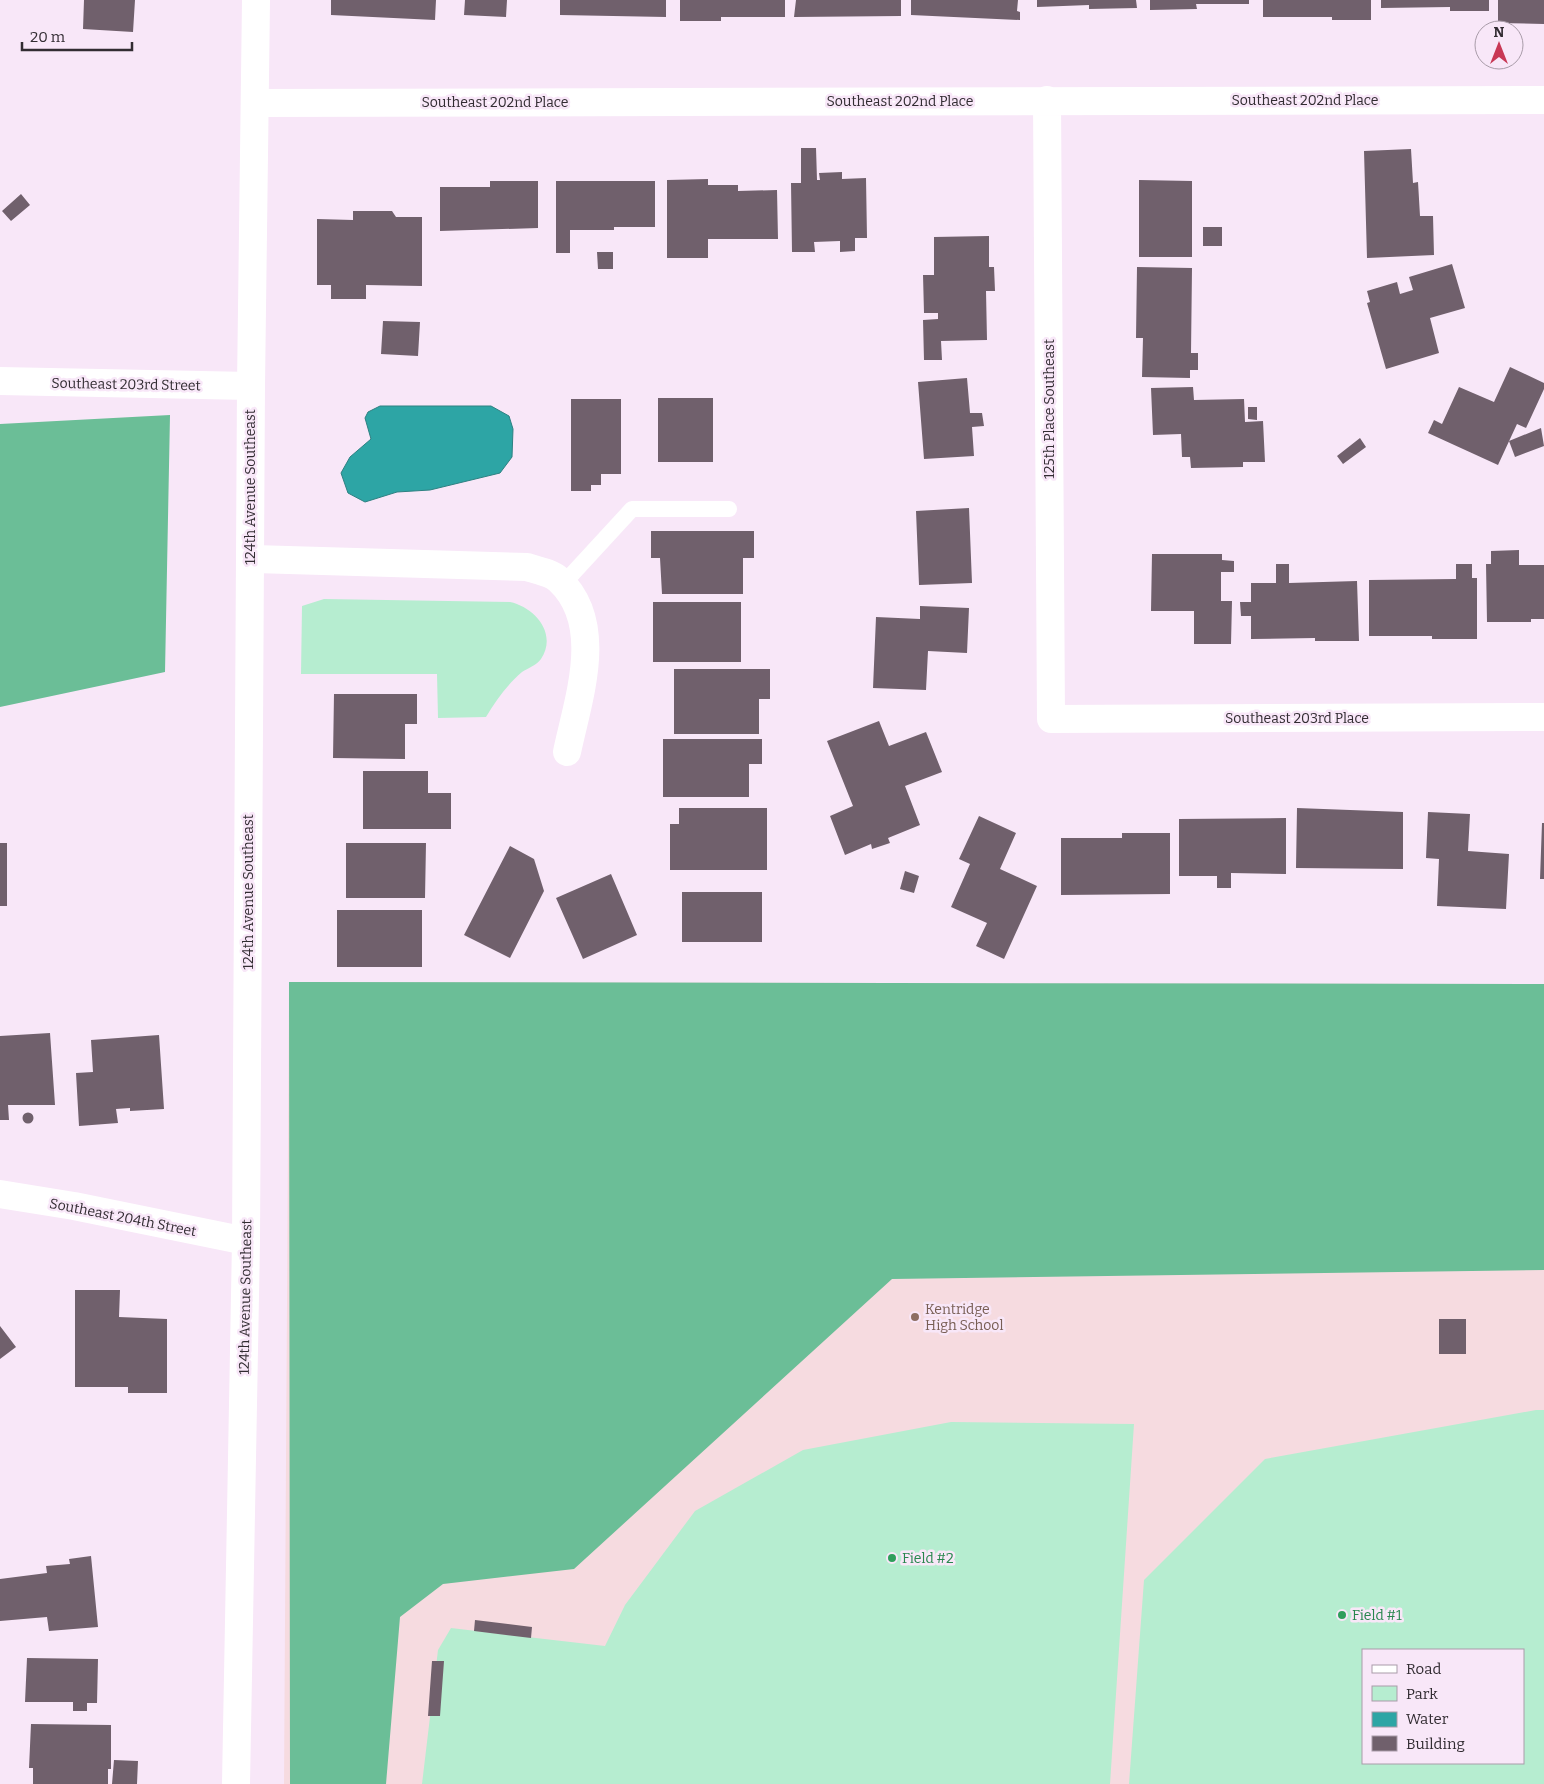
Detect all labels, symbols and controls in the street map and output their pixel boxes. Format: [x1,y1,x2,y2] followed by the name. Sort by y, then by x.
[22,20,132,52] scale bar
[1474,20,1524,70] north arrow
[1494,24,1505,41] text: N
[30,28,66,46] text: 20 m
[1232,92,1378,109] street label: Southeast 202nd Place
[827,93,973,110] street label: Southeast 202nd Place
[422,94,568,111] street label: Southeast 202nd Place
[1041,339,1058,479] street label: 125th Place Southeast
[51,375,201,394] street label: Southeast 203rd Street
[242,409,259,565] street label: 124th Avenue Southeast
[1225,710,1369,727] street label: Southeast 203rd Place
[240,814,257,970] street label: 124th Avenue Southeast
[48,1195,198,1240] street label: Southeast 204th Street
[236,1219,255,1375] street label: 124th Avenue Southeast
[925,1301,1003,1334] place label: Kentridge High School
[909,1311,921,1323] marker: Kentridge High School
[902,1550,954,1567] place label: Field #2
[886,1552,898,1564] marker: Field #2
[1352,1607,1402,1624] place label: Field #1
[1336,1609,1348,1621] marker: Field #1
[1362,1649,1524,1764] legend
[1406,1660,1441,1678] text: Road
[1406,1685,1438,1703] text: Park
[1406,1710,1449,1728] text: Water
[1406,1735,1465,1753] text: Building

